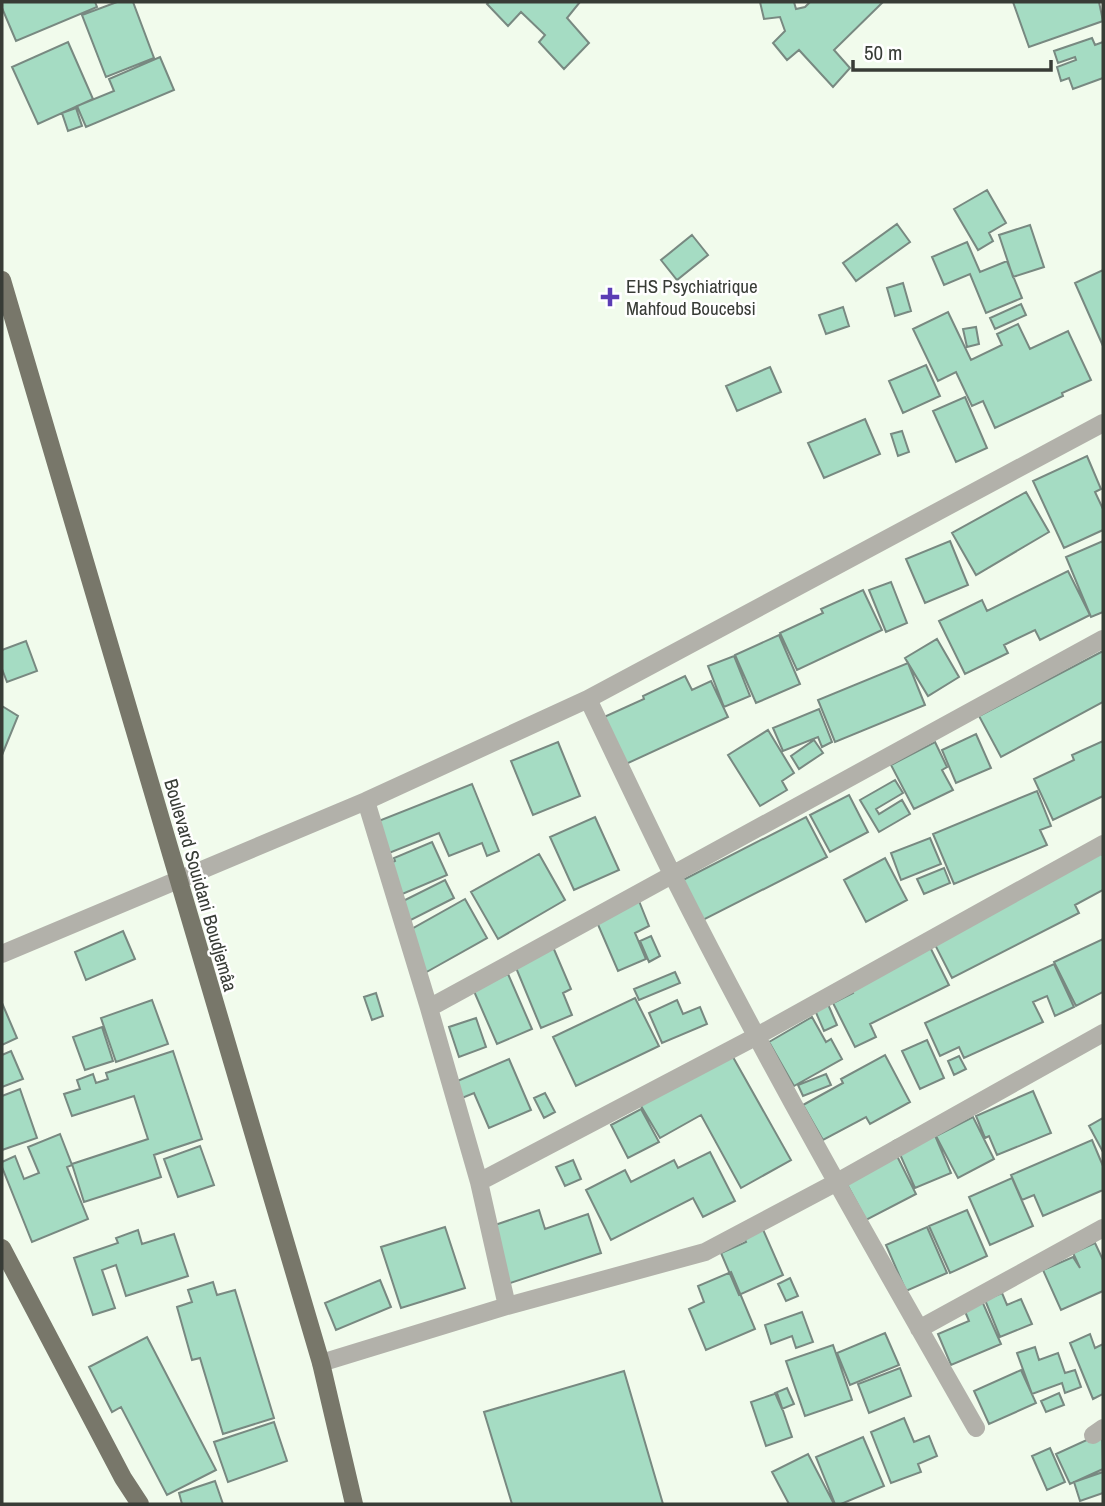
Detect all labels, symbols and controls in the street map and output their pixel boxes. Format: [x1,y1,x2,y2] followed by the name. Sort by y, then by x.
[853,28,1051,72] scale bar
[864,38,902,67] text: 50 m
[626,273,758,321] place label: EHS Psychiatrique Mahfoud Boucebsi
[600,287,620,307] marker: EHS Psychiatrique Mahfoud Boucebsi
[158,776,244,995] street label: Boulevard Souidani Boudjemâa

